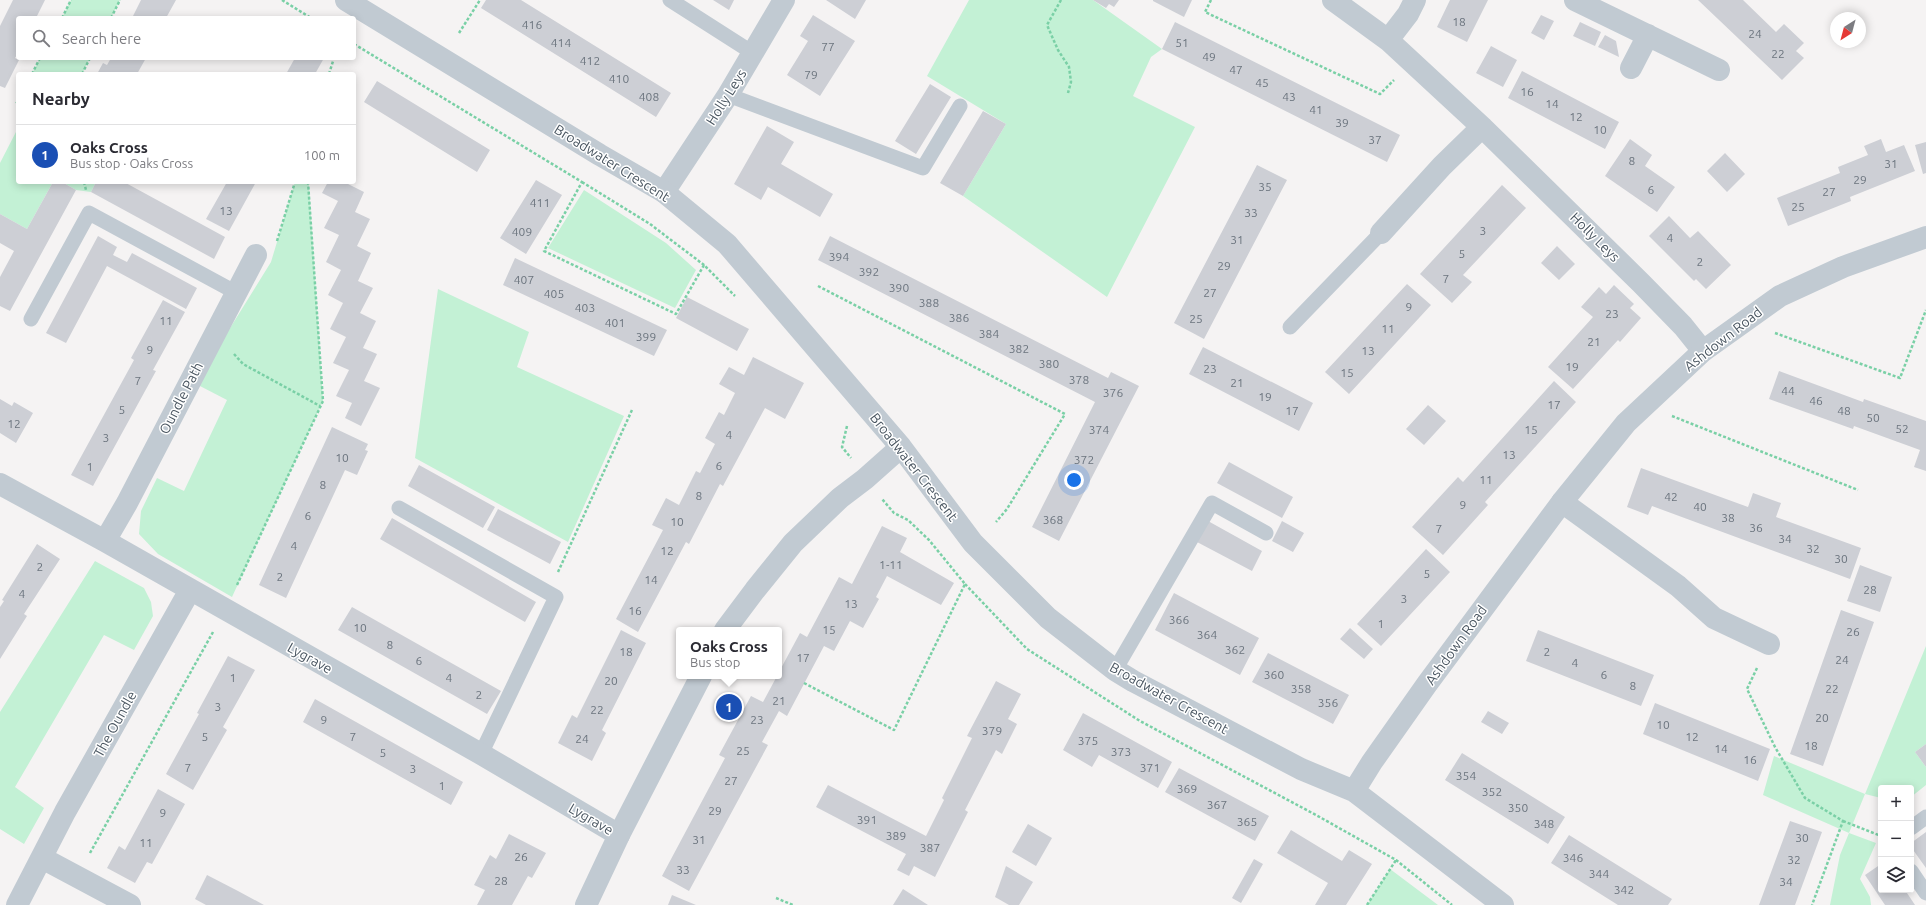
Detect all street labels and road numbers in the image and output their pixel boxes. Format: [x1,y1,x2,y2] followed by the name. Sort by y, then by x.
[703,66,749,128] street label: Holly Leys
[551,121,673,205] street label: Broadwater Crescent
[1567,209,1623,265] street label: Holly Leys
[1681,304,1765,374] street label: Ashdown Road
[156,359,206,437] street label: Oundle Path
[867,410,962,525] street label: Broadwater Crescent
[1422,602,1490,688] street label: Ashdown Road
[285,639,335,677] street label: Lygrave
[1107,659,1231,737] street label: Broadwater Crescent
[90,688,140,760] street label: The Oundle
[566,800,616,838] street label: Lygrave

